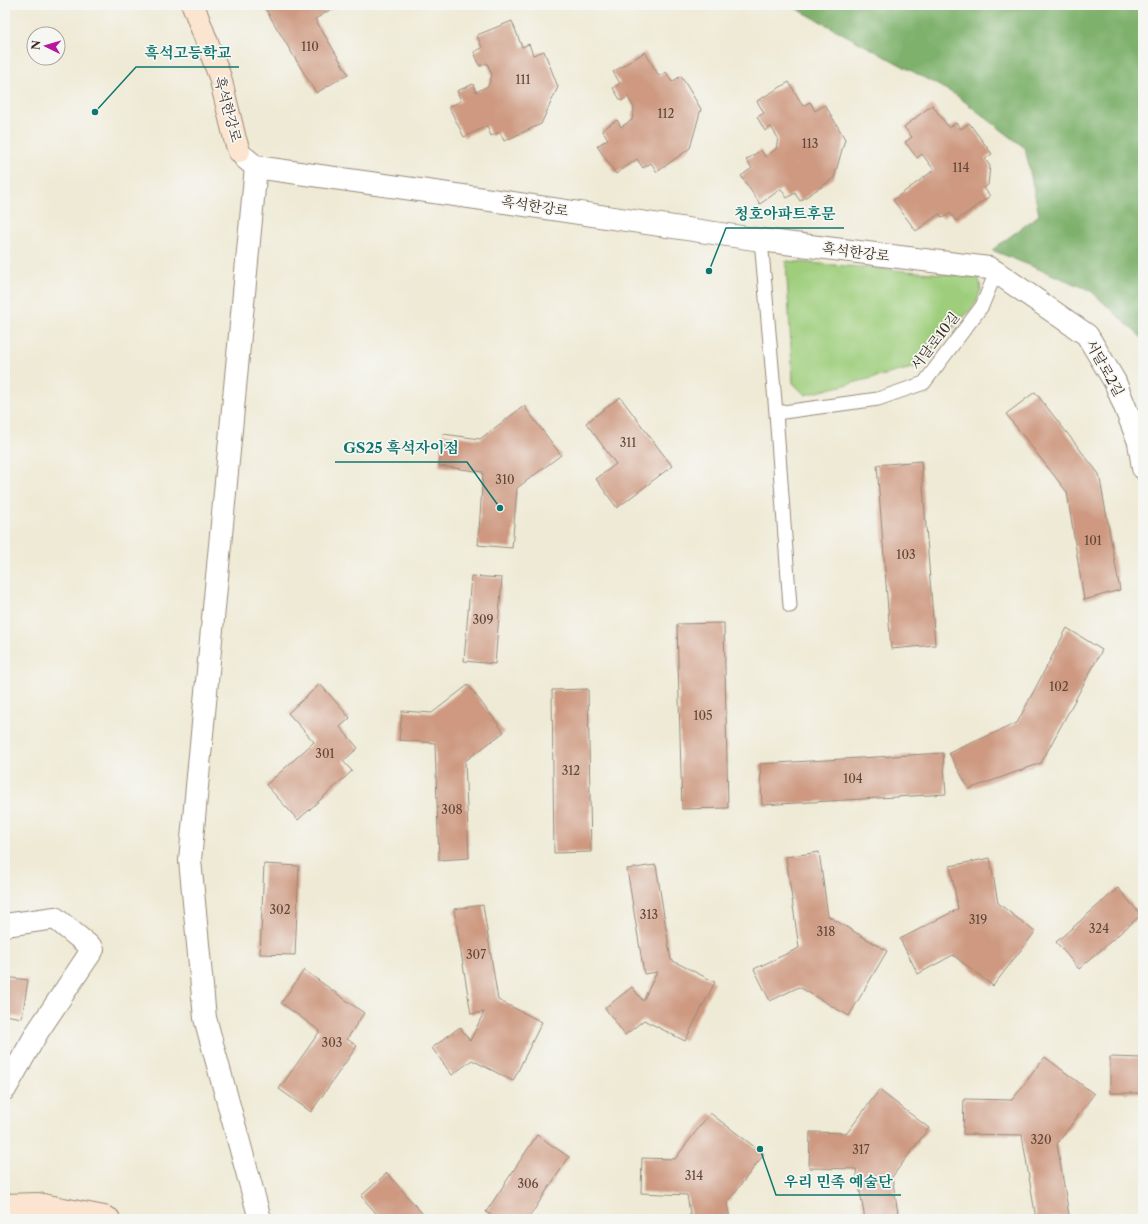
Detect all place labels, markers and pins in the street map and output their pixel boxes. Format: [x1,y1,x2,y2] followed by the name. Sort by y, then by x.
[136,40,239,67] callout: 흑석고등학교
[726,201,844,228] callout: 청호아파트후문
[335,435,467,462] callout: GS25 흑석자이점
[776,1168,901,1195] callout: 우리 민족 예술단

